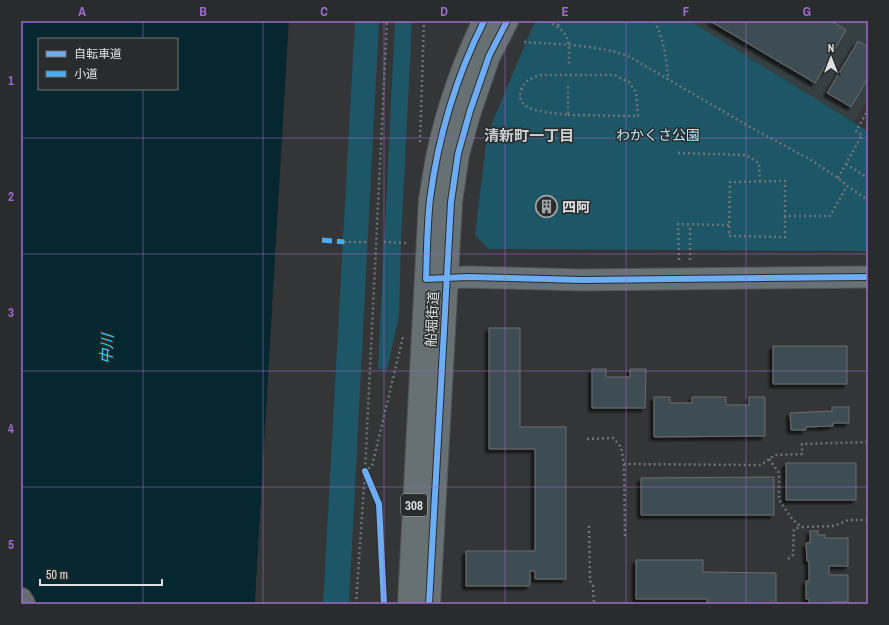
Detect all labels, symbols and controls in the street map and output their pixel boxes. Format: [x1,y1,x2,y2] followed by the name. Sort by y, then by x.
[78,3,86,20] text: A
[199,3,207,20] text: B
[320,3,328,20] text: C
[440,3,448,20] text: D
[561,3,569,20] text: E
[683,3,690,20] text: F
[803,3,811,20] text: G
[38,38,178,90] legend
[811,38,851,78] north arrow
[828,41,834,55] text: N
[74,46,122,62] text: 自転車道
[74,66,98,82] text: 小道
[8,72,14,89] text: 1
[484,125,574,146] district label: 清新町一丁目
[616,126,700,144] park label: わかくさ公園
[8,188,14,205] text: 2
[533,194,559,220] building icon: 四阿
[562,198,590,216] place label: 四阿
[422,291,442,347] street label: 船堀街道
[8,304,14,321] text: 3
[95,331,118,365] water label: 中川
[8,420,14,437] text: 4
[401,494,427,516] road number: 308
[8,536,14,553] text: 5
[40,561,162,587] scale bar
[46,567,68,583] text: 50 m

